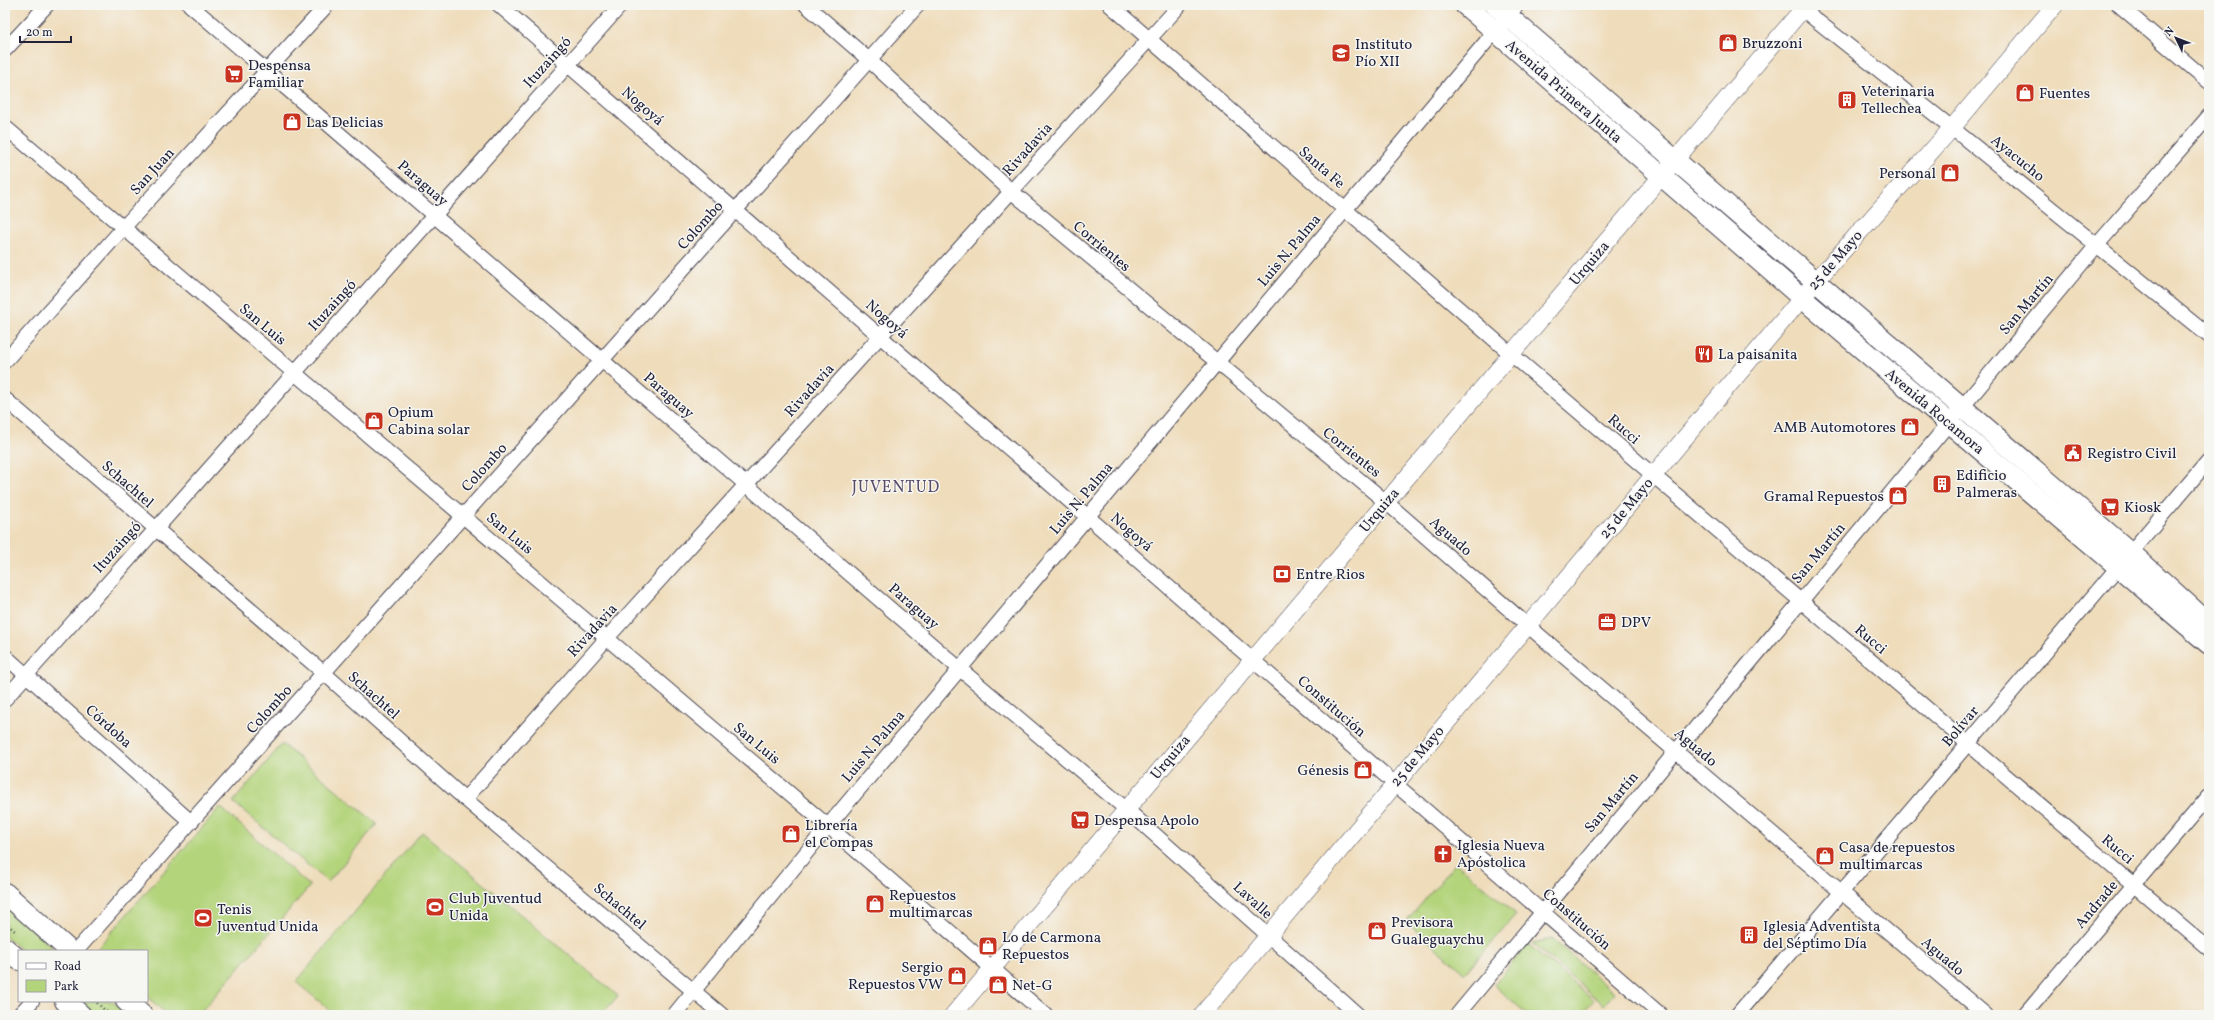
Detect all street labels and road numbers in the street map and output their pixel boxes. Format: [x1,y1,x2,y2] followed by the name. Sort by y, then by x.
[519,33,577,93] street label: Ituzaingó
[1500,35,1626,149] street label: Avenida Primera Junta
[616,83,668,132] street label: Nogoyá
[998,119,1058,181] street label: Rivadavia
[1986,131,2048,187] street label: Ayacucho
[1293,142,1349,194] street label: Santa Fe
[126,144,180,200] street label: San Juan
[392,156,452,212] street label: Paraguay
[673,197,729,255] street label: Colombo
[1254,210,1327,292] street label: Luis N. Palma
[1068,217,1134,278] street label: Corrientes
[1804,226,1868,296] street label: 25 de Mayo
[1565,237,1615,291] street label: Urquiza
[1995,270,2059,340] street label: San Martín
[304,276,362,336] street label: Ituzaingó
[860,296,912,345] street label: Nogoyá
[234,299,290,351] street label: San Luis
[780,360,840,422] street label: Rivadavia
[1880,364,1988,460] street label: Avenida Rocamora
[638,368,698,424] street label: Paraguay
[1602,410,1644,450] street label: Rucci
[1317,423,1385,483] street label: Corrientes
[457,439,513,497] street label: Colombo
[96,457,158,514] street label: Schachtel
[1046,458,1119,540] street label: Luis N. Palma
[1595,474,1659,544] street label: 25 de Mayo
[1355,484,1405,538] street label: Urquiza
[481,508,537,560] street label: San Luis
[1105,509,1157,558] street label: Nogoyá
[1424,513,1476,562] street label: Aguado
[89,518,147,578] street label: Ituzaingó
[1787,519,1851,589] street label: San Martín
[883,579,943,635] street label: Paraguay
[563,600,623,662] street label: Rivadavia
[1849,620,1891,660] street label: Rucci
[343,667,403,725] street label: Schachtel
[1292,671,1370,743] street label: Constitución
[242,681,298,739] street label: Colombo
[80,701,136,754] street label: Córdoba
[1938,702,1985,752] street label: Bolívar
[838,706,911,788] street label: Luis N. Palma
[728,718,784,770] street label: San Luis
[1386,722,1450,792] street label: 25 de Mayo
[1669,724,1721,772] street label: Aguado
[1146,731,1196,785] street label: Urquiza
[1580,768,1644,838] street label: San Martín
[2096,830,2138,870] street label: Rucci
[2071,876,2124,934] street label: Andrade
[1228,878,1276,925] street label: Lavalle
[588,879,650,935] street label: Schachtel
[1537,884,1615,956] street label: Constitución
[1916,933,1968,981] street label: Aguado

